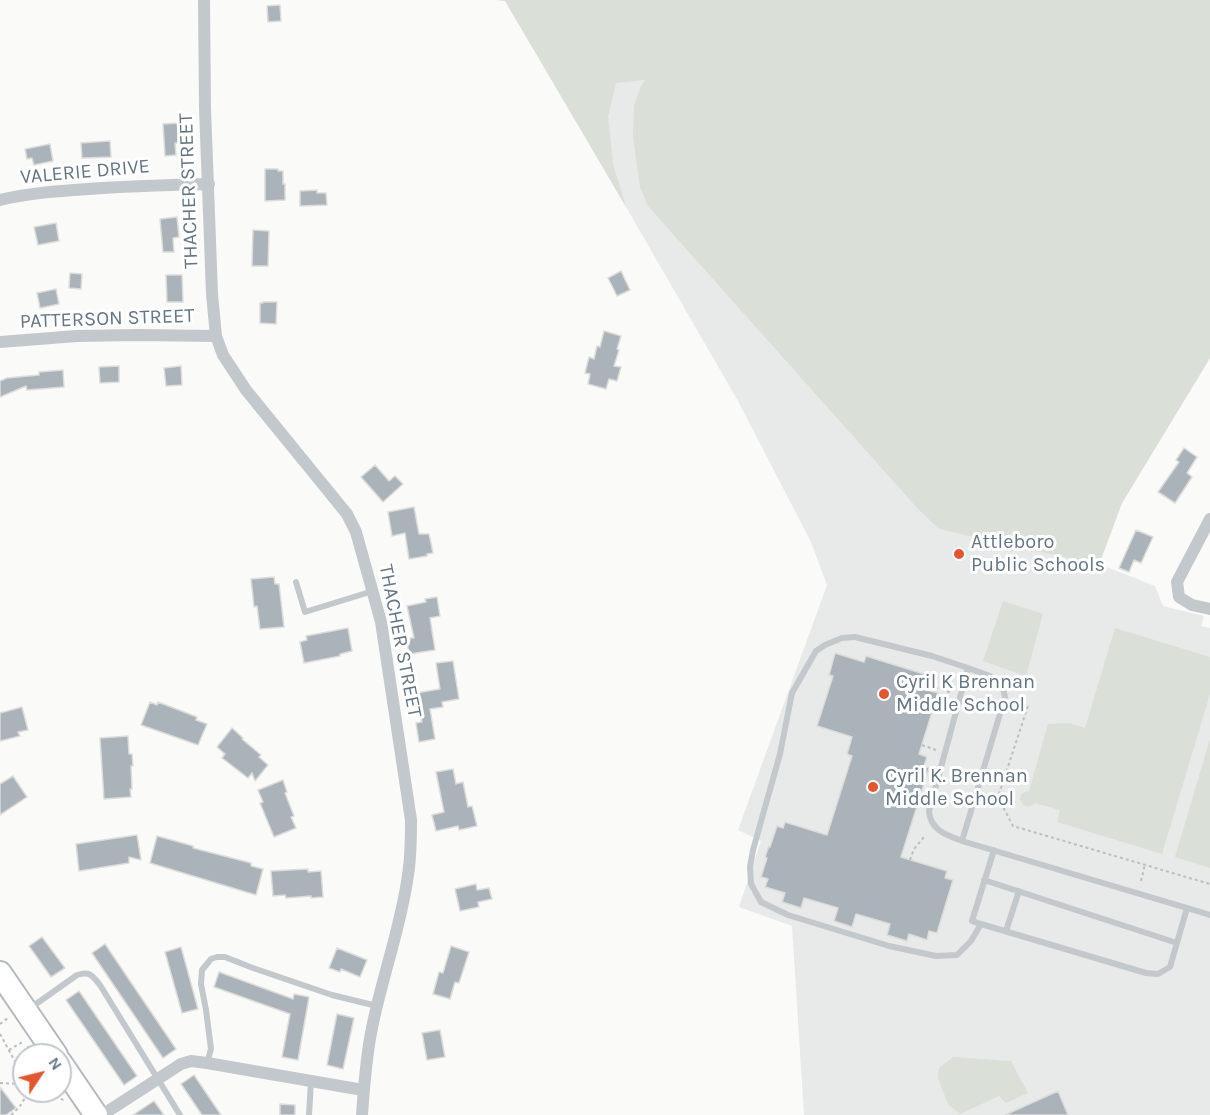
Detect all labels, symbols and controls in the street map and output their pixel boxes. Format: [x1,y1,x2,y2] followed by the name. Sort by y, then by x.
[174,113,204,269] street label: THACHER STREET
[19,154,151,190] street label: VALERIE DRIVE
[19,304,195,334] street label: PATTERSON STREET
[971,530,1105,577] place label: Attleboro Public Schools
[952,547,966,561] marker: Attleboro Public Schools
[373,562,427,720] street label: THACHER STREET
[896,670,1035,717] place label: Cyril K Brennan Middle School
[877,687,891,701] marker: Cyril K Brennan Middle School
[885,764,1028,811] place label: Cyril K. Brennan Middle School
[866,780,880,794] marker: Cyril K. Brennan Middle School
[12,1043,72,1103] north arrow
[44,1053,67,1074] text: N

